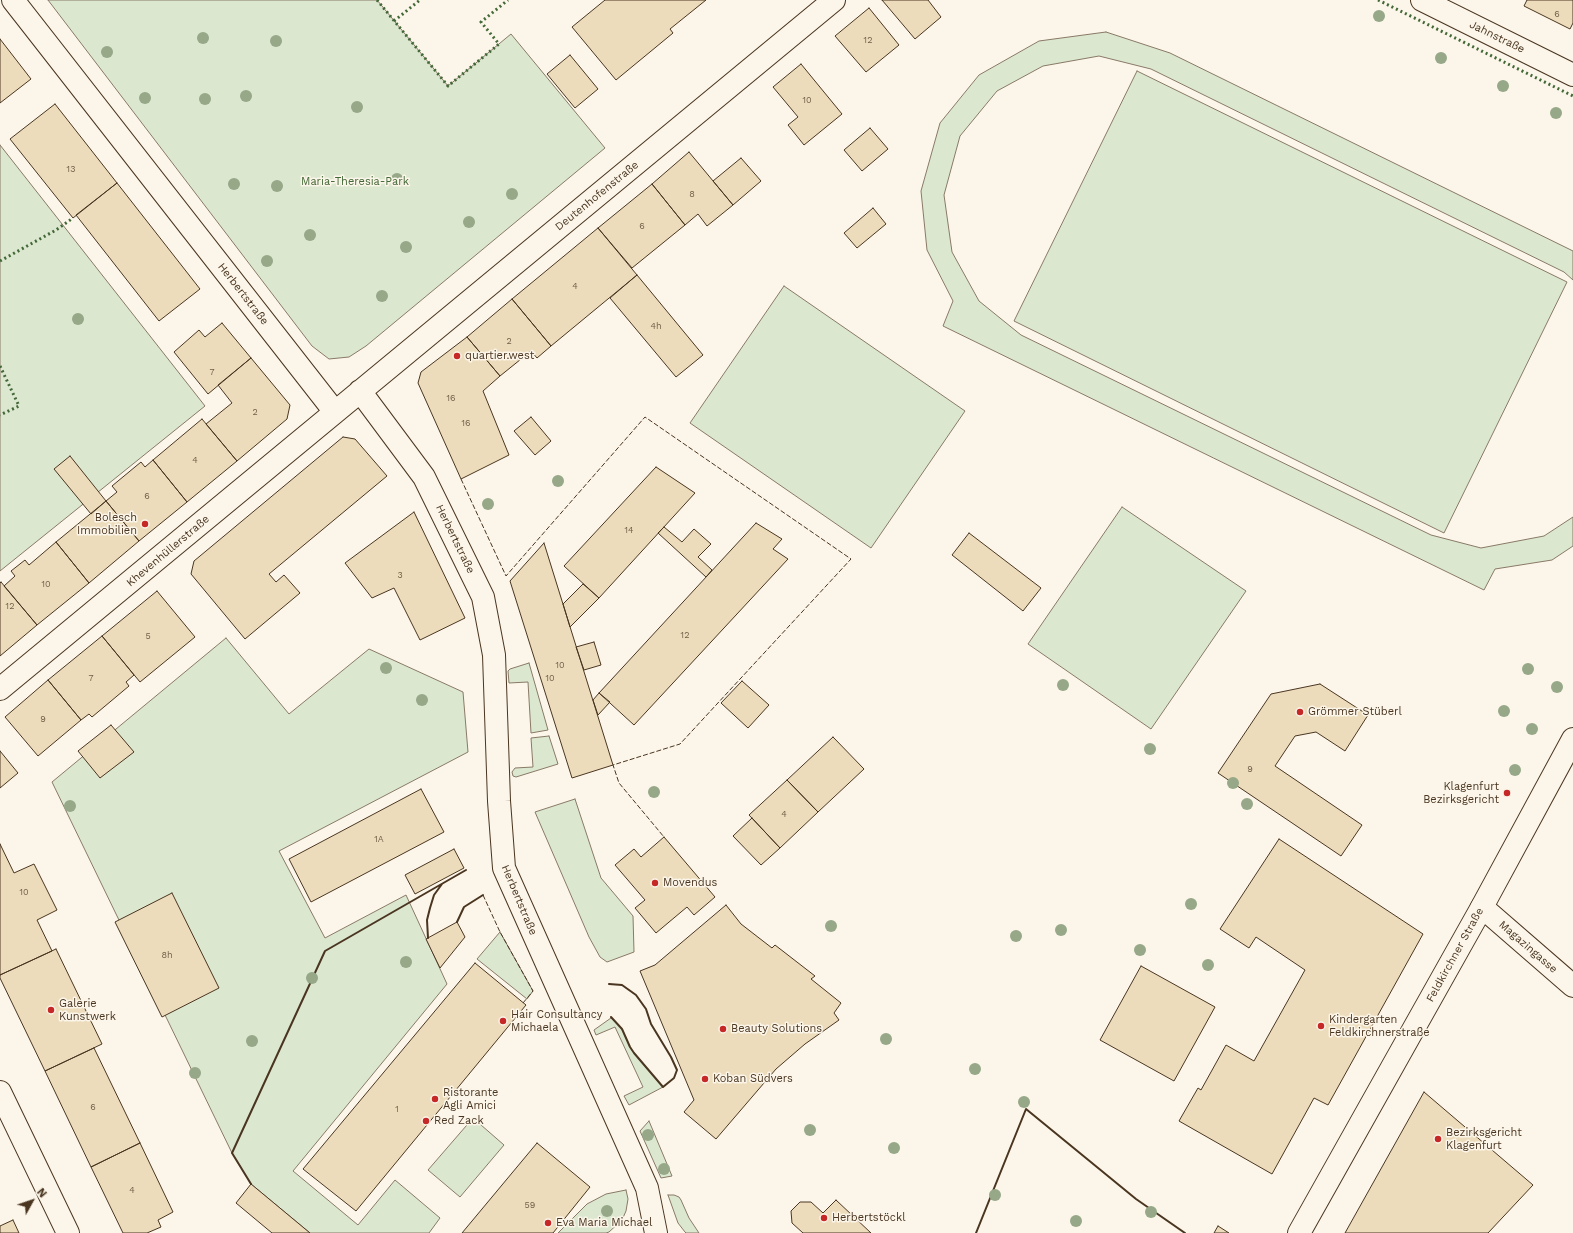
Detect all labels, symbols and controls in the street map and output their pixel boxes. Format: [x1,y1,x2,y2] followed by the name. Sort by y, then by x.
[1554,9,1560,19] house number: 6
[1467,18,1527,56] street label: Jahnstraße
[864,35,872,45] house number: 12
[802,95,812,105] house number: 10
[553,158,641,234] street label: Deutenhofenstraße
[67,164,75,174] house number: 13
[301,175,409,189] park label: Maria-Theresia-Park
[689,189,695,199] house number: 8
[639,221,645,231] house number: 6
[215,260,271,328] street label: Herbertstraße
[572,281,578,291] house number: 4
[650,321,662,331] house number: 4h
[506,336,512,346] house number: 2
[465,349,534,363] place label: quartier.west
[452,351,462,361] marker: quartier.west
[209,367,215,377] house number: 7
[447,393,455,403] house number: 16
[252,407,258,417] house number: 2
[462,418,470,428] house number: 16
[192,455,198,465] house number: 4
[144,491,150,501] house number: 6
[433,502,477,576] street label: Herbertstraße
[77,511,137,537] place label: Bolesch Immobilien
[124,512,212,590] street label: Khevenhüllerstraße
[140,519,150,529] marker: Bolesch Immobilien
[624,525,634,535] house number: 14
[397,570,403,580] house number: 3
[41,579,51,589] house number: 10
[6,601,14,611] house number: 12
[681,630,689,640] house number: 12
[145,631,151,641] house number: 5
[555,660,565,670] house number: 10
[88,673,94,683] house number: 7
[545,673,555,683] house number: 10
[1308,705,1402,719] place label: Grömmer Stüberl
[1295,707,1305,717] marker: Grömmer Stüberl
[40,714,46,724] house number: 9
[1247,764,1253,774] house number: 9
[1423,780,1499,806] place label: Klagenfurt Bezirksgericht
[1502,788,1512,798] marker: Klagenfurt Bezirksgericht
[781,809,787,819] house number: 4
[374,834,384,844] house number: 1A
[498,863,540,937] street label: Herbertstraße
[663,876,717,890] place label: Movendus
[650,878,660,888] marker: Movendus
[19,887,29,897] house number: 10
[1424,905,1486,1005] street label: Feldkirchner Straße
[1496,918,1560,976] street label: Magazingasse
[161,950,173,960] house number: 8h
[59,997,116,1023] place label: Galerie Kunstwerk
[46,1005,56,1015] marker: Galerie Kunstwerk
[511,1008,602,1034] place label: Hair Consultancy Michaela
[1329,1013,1430,1039] place label: Kindergarten Feldkirchnerstraße
[498,1016,508,1026] marker: Hair Consultancy Michaela
[1316,1021,1326,1031] marker: Kindergarten Feldkirchnerstraße
[731,1022,822,1036] place label: Beauty Solutions
[718,1024,728,1034] marker: Beauty Solutions
[713,1072,793,1086] place label: Koban Südvers
[700,1074,710,1084] marker: Koban Südvers
[443,1086,498,1112] place label: Ristorante Agli Amici
[430,1094,440,1104] marker: Ristorante Agli Amici
[90,1102,96,1112] house number: 6
[395,1104,399,1114] house number: 1
[434,1114,484,1128] place label: Red Zack
[421,1116,431,1126] marker: Red Zack
[1446,1126,1522,1152] place label: Bezirksgericht Klagenfurt
[1433,1134,1443,1144] marker: Bezirksgericht Klagenfurt
[12,1181,52,1221] north arrow
[129,1185,135,1195] house number: 4
[34,1186,49,1200] text: N
[525,1200,535,1210] house number: 59
[832,1211,906,1225] place label: Herbertstöckl
[819,1213,829,1223] marker: Herbertstöckl
[556,1216,652,1230] place label: Eva Maria Michael
[543,1218,553,1228] marker: Eva Maria Michael

